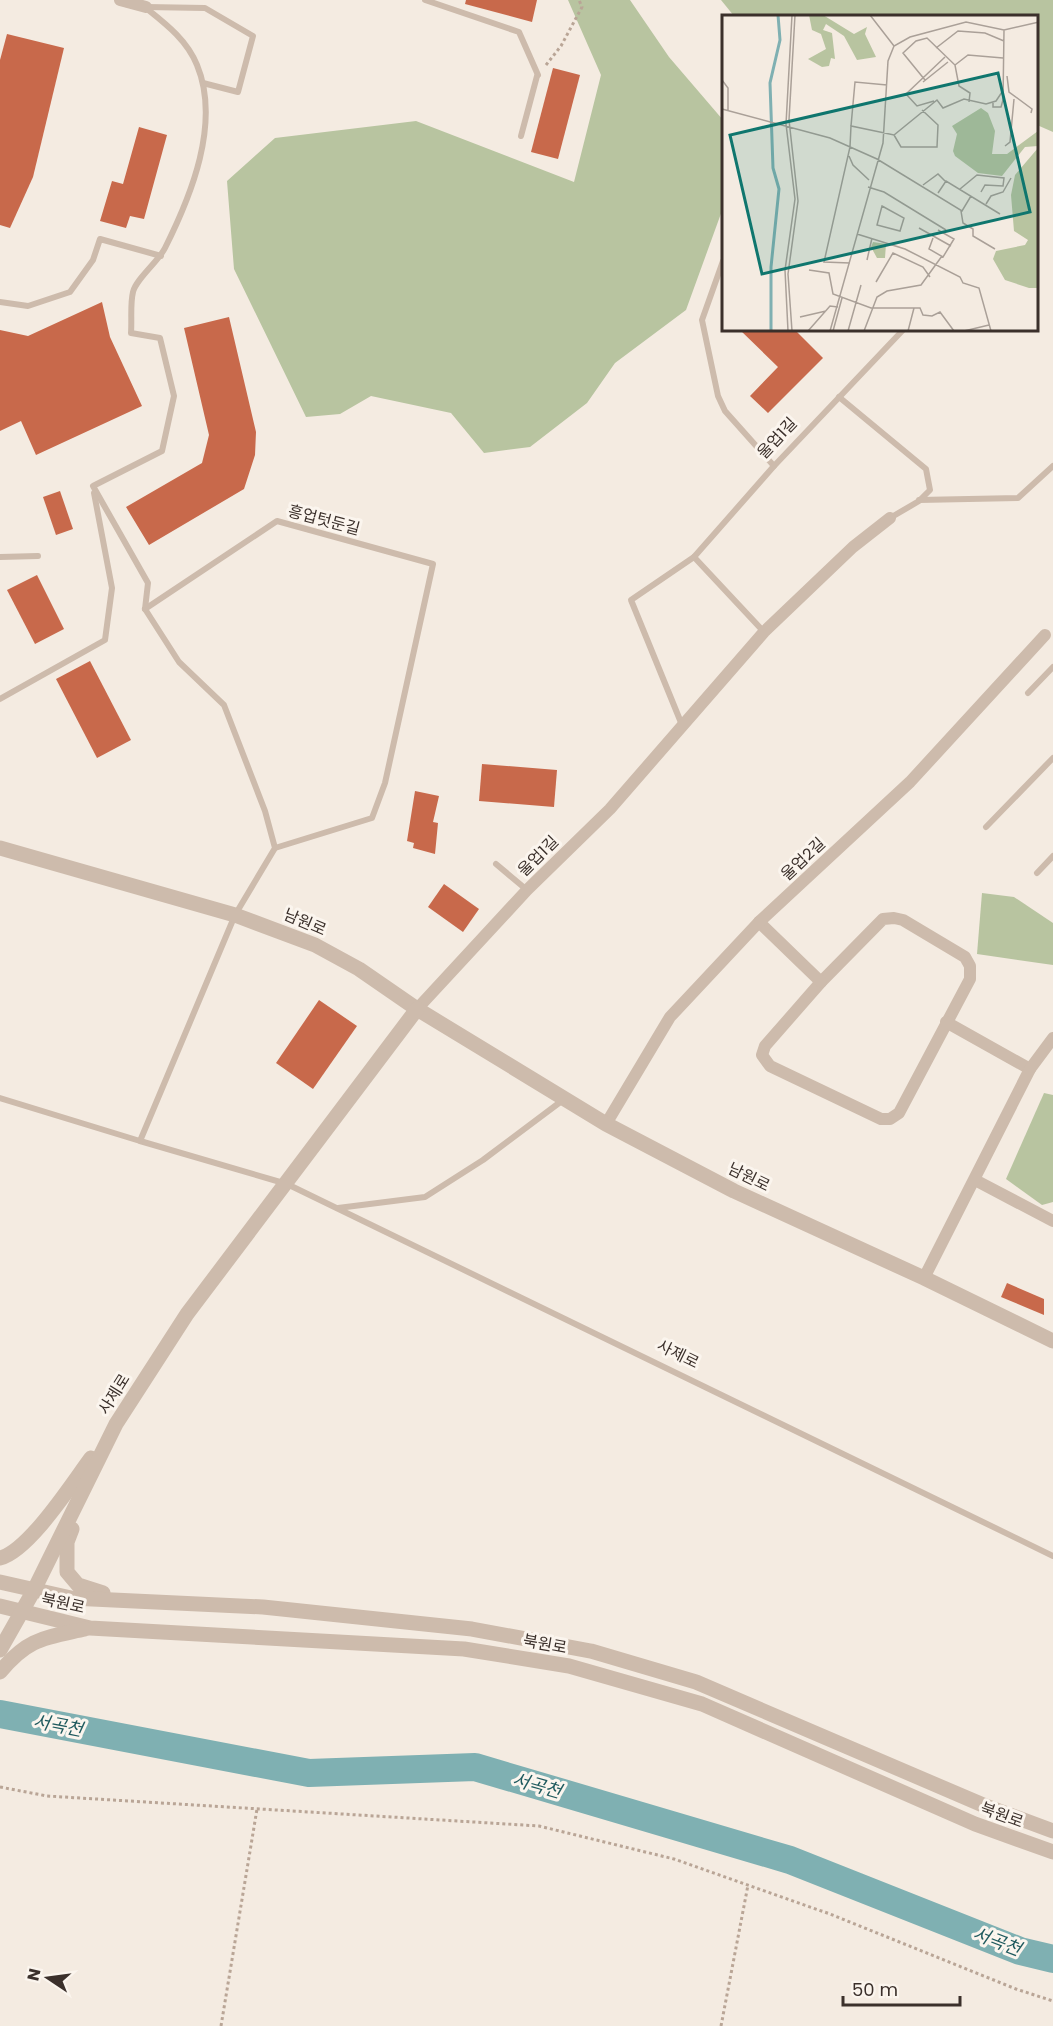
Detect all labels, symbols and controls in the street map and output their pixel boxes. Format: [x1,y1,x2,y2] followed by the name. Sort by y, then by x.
[722,15,1038,332] inset map
[752,412,802,464] street label: 울업1길
[285,499,363,541] street label: 흥업텃둔길
[512,830,564,882] street label: 울업1길
[776,832,830,886] street label: 울업2길
[280,903,330,941] street label: 남원로
[724,1157,774,1197] street label: 남원로
[653,1334,703,1374] street label: 사제로
[93,1369,136,1419] street label: 사제로
[39,1587,87,1619] street label: 북원로
[521,1629,569,1659] street label: 북원로
[31,1708,87,1742] water label: 서곡천
[510,1766,567,1805] water label: 서곡천
[977,1797,1027,1833] street label: 북원로
[969,1920,1027,1962] water label: 서곡천
[18,1948,78,2008] north arrow
[21,1966,46,1983] text: N
[843,1969,960,2007] scale bar
[852,1977,898,2002] text: 50 m

